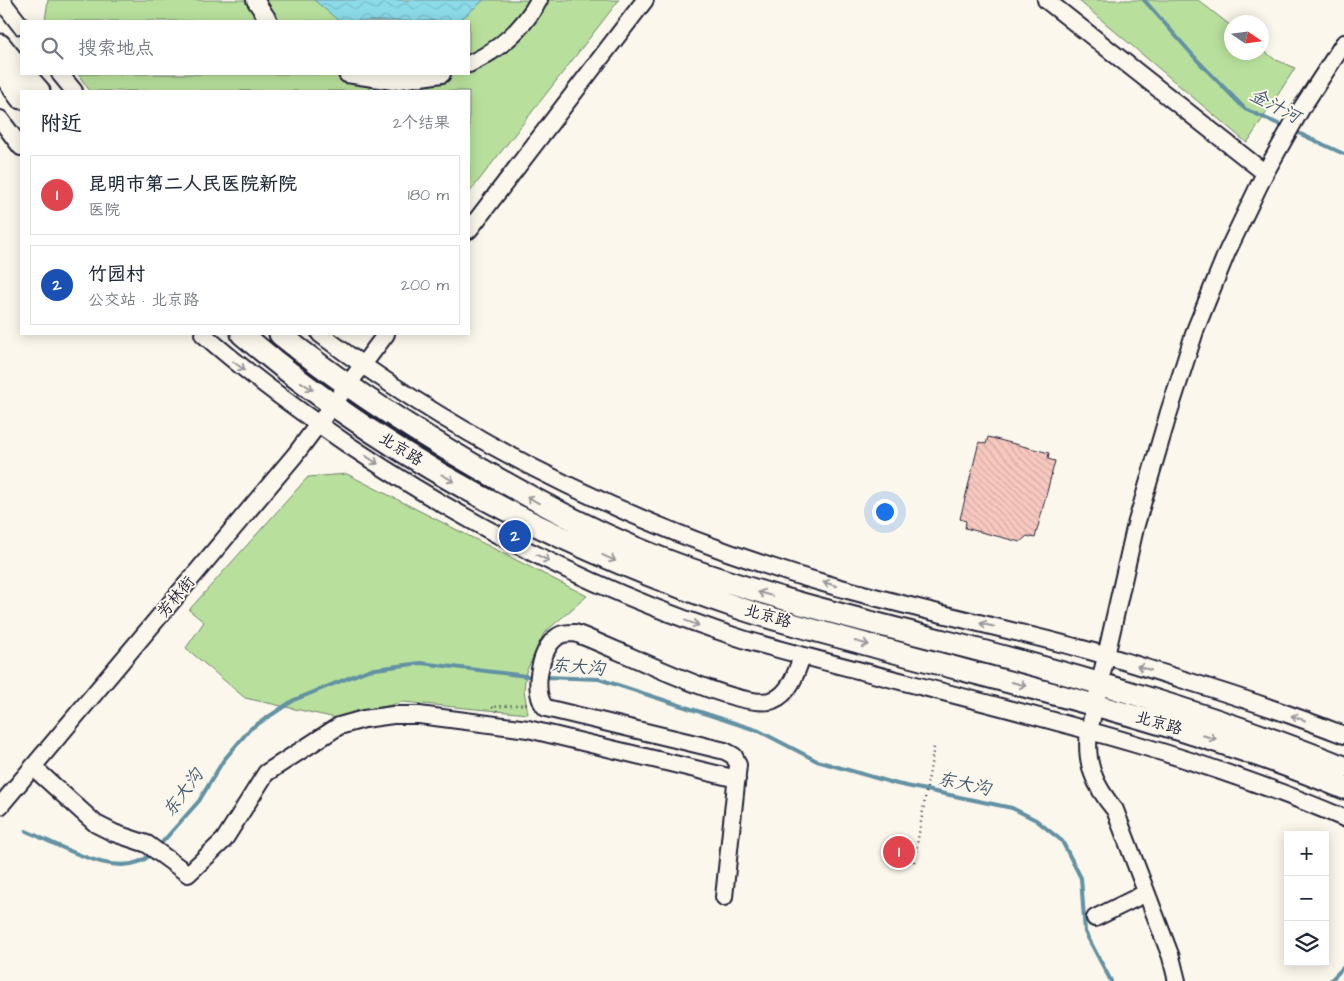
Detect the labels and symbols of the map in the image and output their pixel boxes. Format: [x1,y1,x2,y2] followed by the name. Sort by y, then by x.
[1224,15,1269,60] north arrow
[1245,82,1307,131] water label: 金汁河
[233,360,246,371] one-way arrow
[300,381,314,391] one-way arrow
[375,427,427,471] street label: 北京路
[364,455,378,465] one-way arrow
[440,473,454,483] one-way arrow
[526,495,541,505] one-way arrow
[872,499,898,525] your location
[499,517,531,555] pin: 2
[601,553,616,563] one-way arrow
[535,554,550,564] one-way arrow
[152,572,200,622] street label: 芳林街
[822,579,838,589] one-way arrow
[757,588,773,598] one-way arrow
[742,599,794,633] street label: 北京路
[684,619,699,628] one-way arrow
[980,619,996,629] one-way arrow
[854,638,870,648] one-way arrow
[550,652,608,682] water label: 东大沟
[1136,662,1152,672] one-way arrow
[1011,680,1027,690] one-way arrow
[1133,706,1185,740] street label: 北京路
[1291,713,1307,722] one-way arrow
[1200,733,1216,743] one-way arrow
[157,762,210,822] water label: 东大沟
[935,766,995,802] water label: 东大沟
[883,833,915,871] pin: 1

